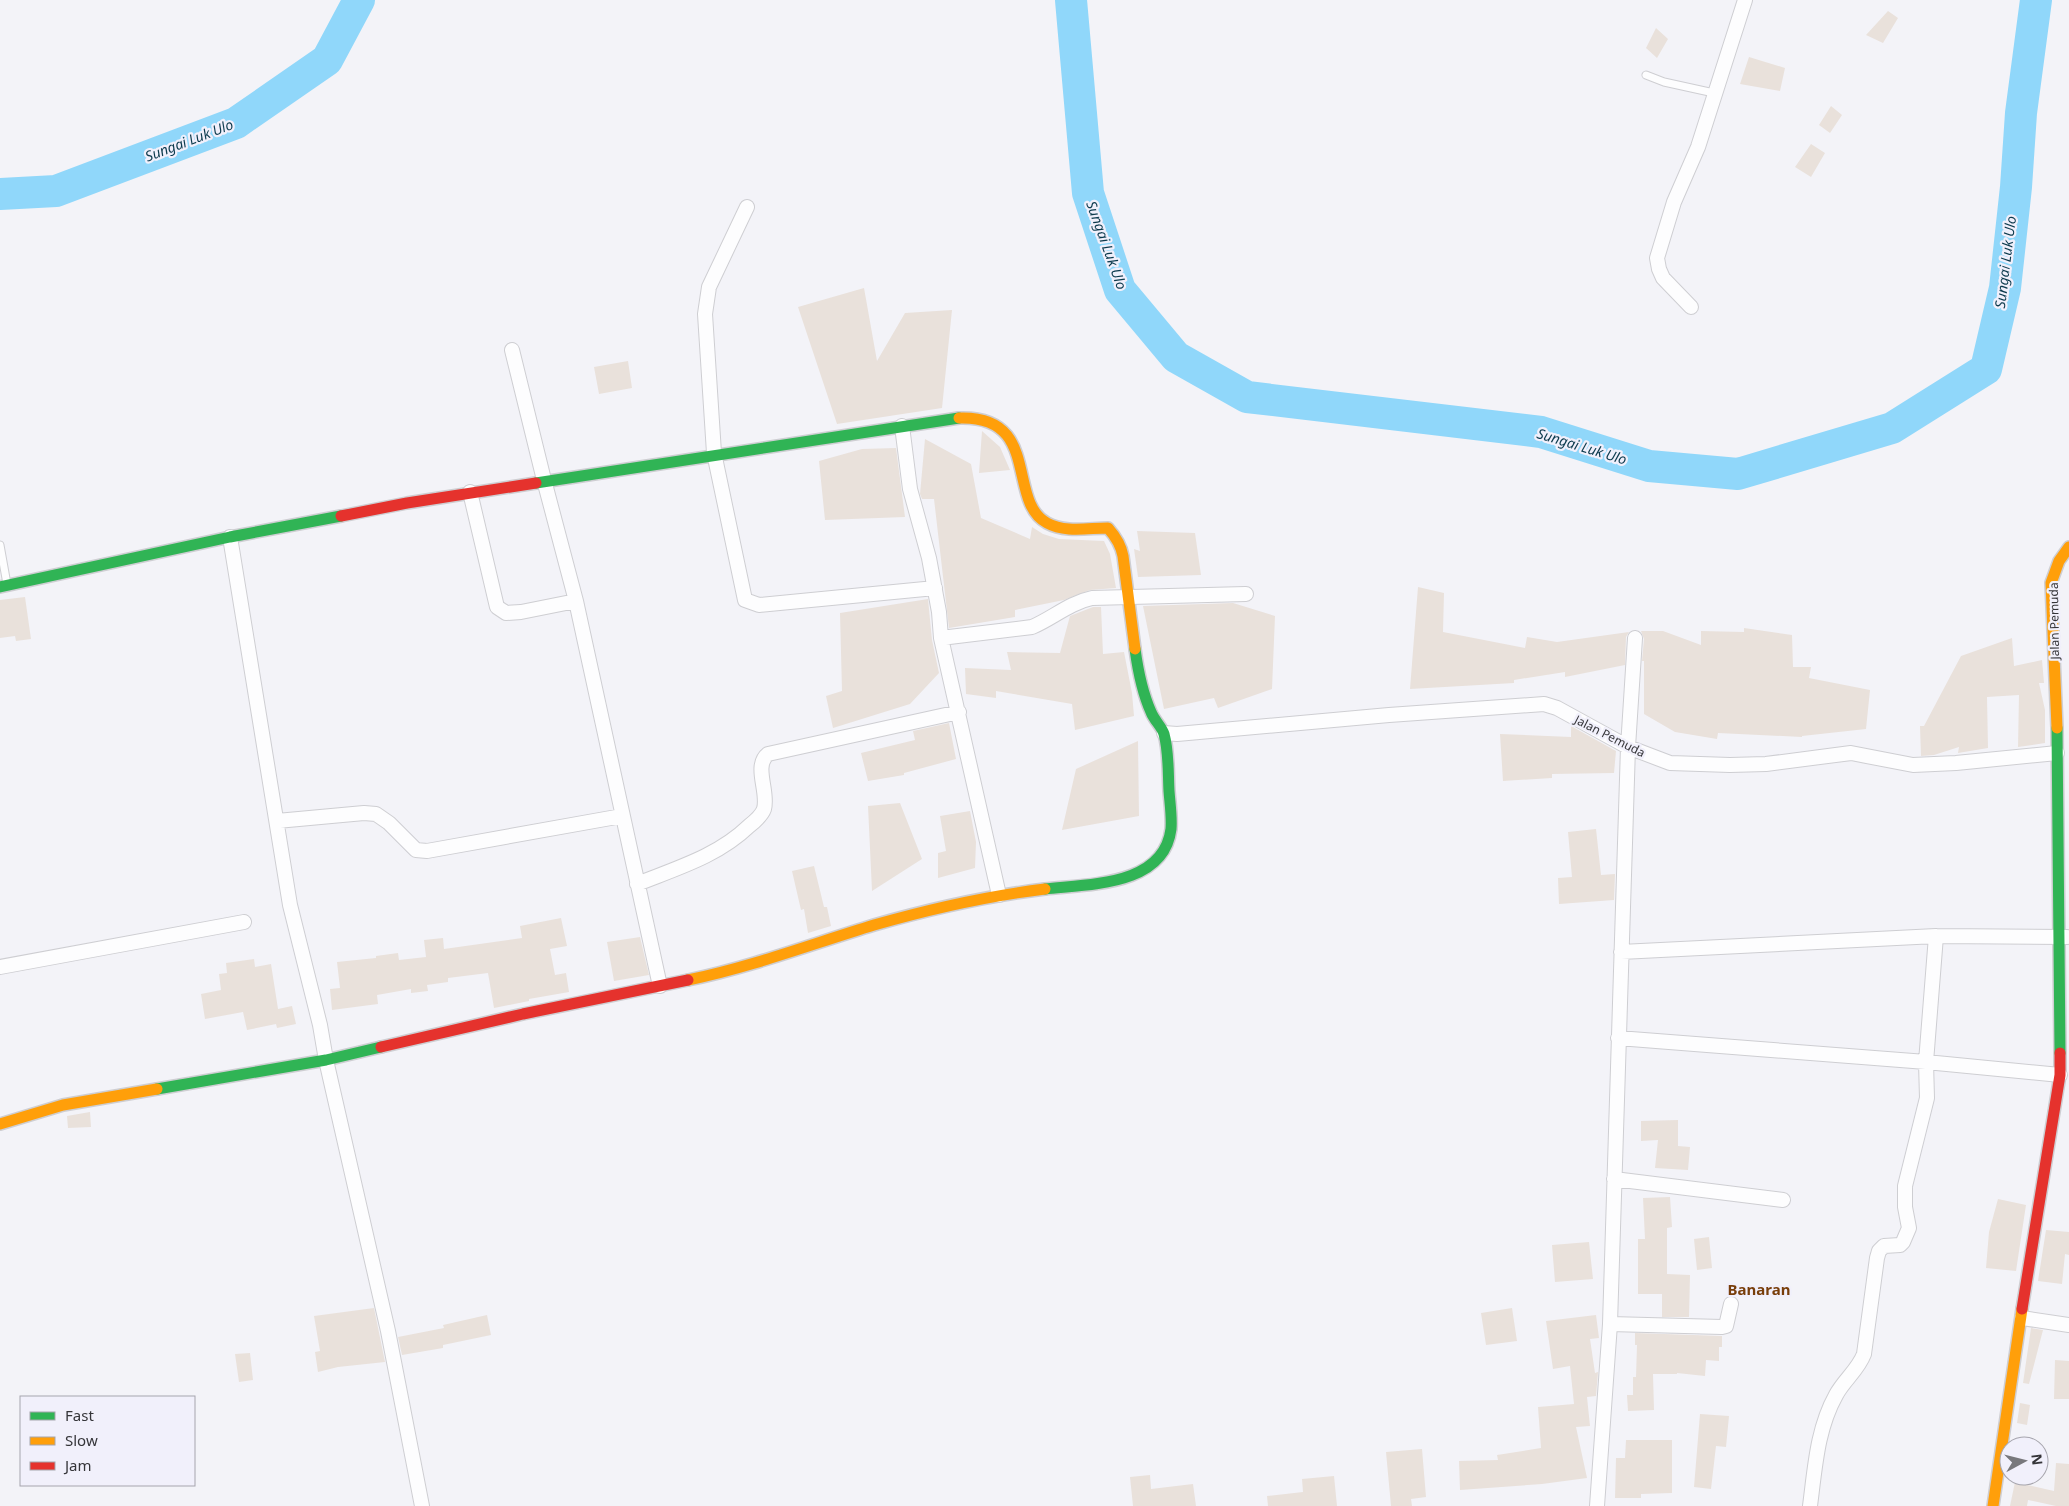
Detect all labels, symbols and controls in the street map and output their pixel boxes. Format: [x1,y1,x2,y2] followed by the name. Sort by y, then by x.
[142,114,236,166] water label: Sungai Luk Ulo
[1082,198,1132,292] water label: Sungai Luk Ulo
[1990,215,2020,309] water label: Sungai Luk Ulo
[1535,423,1629,469] water label: Sungai Luk Ulo
[2045,582,2063,661] street label: Jalan Pemuda
[1571,710,1648,761] street label: Jalan Pemuda
[1728,1279,1790,1299] district label: Banaran
[20,1396,195,1486] legend
[65,1405,94,1425] text: Fast
[65,1430,98,1450] text: Slow
[1999,1436,2049,1486] north arrow
[2027,1453,2048,1466] text: N
[63,1455,92,1475] text: Jam

